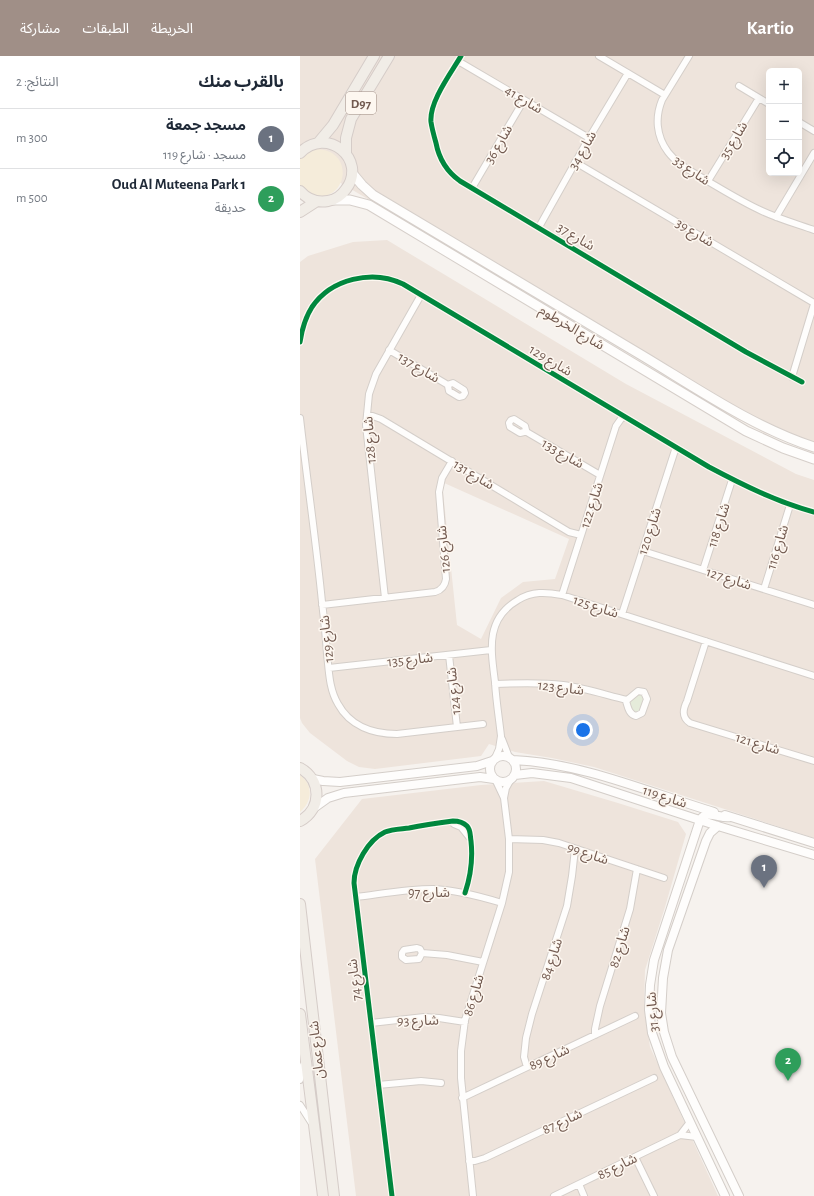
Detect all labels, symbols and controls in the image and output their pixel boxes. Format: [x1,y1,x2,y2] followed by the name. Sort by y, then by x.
[747,19,794,38] text: Kartio
[20,22,60,36] text: مشاركة
[82,22,129,36] text: الطبقات
[151,22,193,36] text: الخريطة
[766,68,802,176] map controls
[766,68,802,104] button: +
[199,73,284,90] text: بالقرب منك
[16,76,59,89] text: النتائج: 2
[501,83,545,119] street label: شارع 41
[346,92,376,114] road number: D97
[766,104,802,140] button: −
[166,118,246,133] text: مسجد جمعة
[717,119,753,163] street label: شارع 35
[482,123,518,168] street label: شارع 36
[566,129,602,174] street label: شارع 34
[16,132,48,145] text: 300 m
[269,132,273,145] text: 1
[766,140,802,176] button: locate
[163,149,246,162] text: مسجد · شارع 119
[669,153,712,191] street label: شارع 33
[112,177,246,192] text: Oud Al Muteena Park 1
[16,192,48,205] text: 500 m
[268,192,274,205] text: 2
[215,202,246,215] text: حديقة
[671,216,716,252] street label: شارع 39
[553,220,597,256] street label: شارع 37
[535,303,607,355] street label: شارع الخرطوم
[525,343,574,382] street label: شارع 129
[394,350,442,388] street label: شارع 137
[361,416,382,464] street label: شارع 128
[538,436,586,474] street label: شارع 133
[449,457,496,495] street label: شارع 131
[578,481,609,531] street label: شارع 122
[705,501,736,550] street label: شارع 118
[636,506,667,557] street label: شارع 120
[765,523,794,572] street label: شارع 116
[435,524,456,573] street label: شارع 126
[703,565,753,596] street label: شارع 127
[570,593,620,624] street label: شارع 125
[318,614,339,663] street label: شارع 129
[386,651,434,672] street label: شارع 135
[445,666,466,715] street label: شارع 124
[537,678,585,701] street label: شارع 123
[573,720,593,740] your location
[733,731,782,760] street label: شارع 121
[640,783,689,814] street label: شارع 119
[564,840,610,870] street label: شارع 99
[751,855,777,888] pin: 1
[408,886,450,903] street label: شارع 97
[607,925,636,971] street label: شارع 82
[539,937,568,983] street label: شارع 84
[345,958,367,1002] street label: شارع 74
[461,973,490,1019] street label: شارع 86
[645,991,664,1032] street label: شارع 31
[397,1014,439,1031] street label: شارع 93
[307,1020,330,1080] street label: شارع عمان
[527,1043,573,1076] street label: شارع 89
[775,1048,801,1081] pin: 2
[540,1107,586,1140] street label: شارع 87
[595,1151,641,1185] street label: شارع 85

